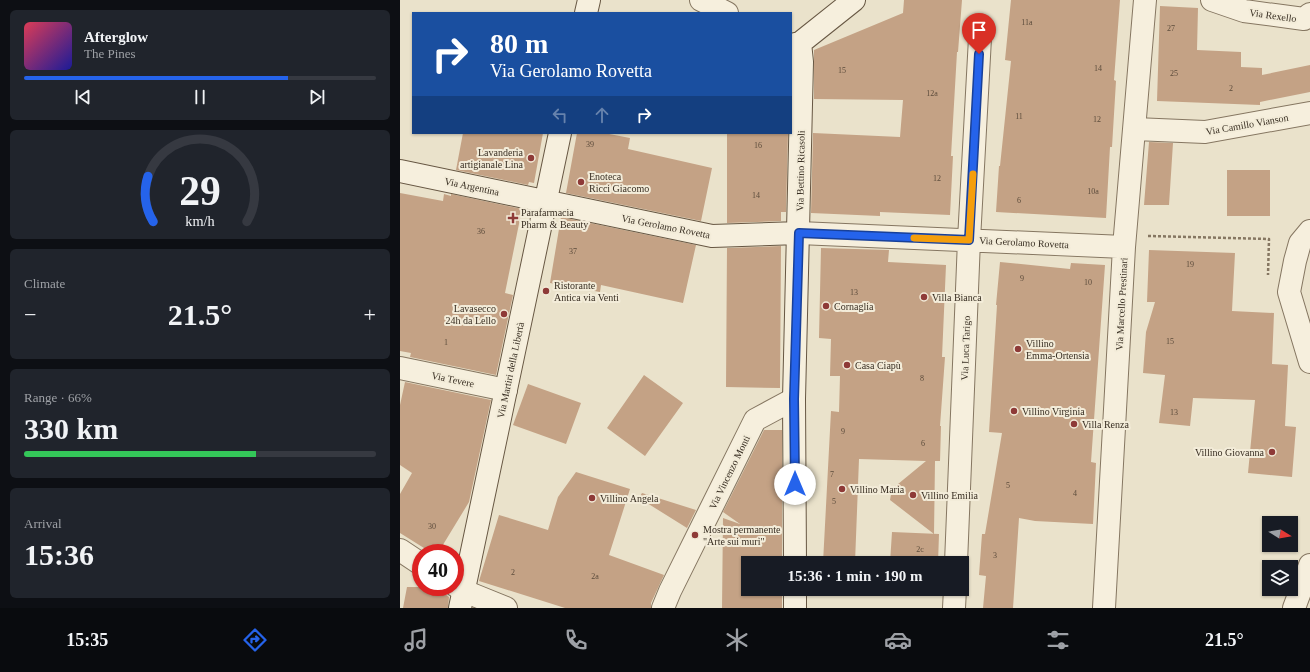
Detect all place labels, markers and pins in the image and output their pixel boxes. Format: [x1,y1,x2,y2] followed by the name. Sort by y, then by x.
[962,13,996,54] pin
[460,147,524,170] place label: Lavanderia artigianale Lina
[526,153,536,163] marker: Lavanderia artigianale Lina
[589,171,649,194] place label: Enoteca Ricci Giacomo
[576,177,586,187] marker: Enoteca Ricci Giacomo
[521,207,588,230] place label: Parafarmacia Pharm & Beauty
[508,213,518,223] marker: Parafarmacia Pharm & Beauty
[554,280,619,303] place label: Ristorante Antica via Venti
[541,286,551,296] marker: Ristorante Antica via Venti
[919,292,929,302] marker: Villa Bianca
[932,292,982,303] place label: Villa Bianca
[821,301,831,311] marker: Cornaglia
[834,301,874,312] place label: Cornaglia
[445,303,496,326] place label: Lavasecco 24h da Lello
[499,309,509,319] marker: Lavasecco 24h da Lello
[1026,338,1090,361] place label: Villino Emma-Ortensia
[1013,344,1023,354] marker: Villino Emma-Ortensia
[842,360,852,370] marker: Casa Ciapù
[855,360,901,371] place label: Casa Ciapù
[1009,406,1019,416] marker: Villino Virginia
[1022,406,1085,417] place label: Villino Virginia
[1069,419,1079,429] marker: Villa Renza
[1082,419,1129,430] place label: Villa Renza
[1195,447,1265,458] place label: Villino Giovanna
[1267,447,1277,457] marker: Villino Giovanna
[837,484,847,494] marker: Villino Maria
[850,484,905,495] place label: Villino Maria
[908,490,918,500] marker: Villino Emilia
[921,490,978,501] place label: Villino Emilia
[587,493,597,503] marker: Villino Angela
[600,493,659,504] place label: Villino Angela
[703,524,781,547] place label: Mostra permanente "Arte sui muri"
[690,530,700,540] marker: Mostra permanente "Arte sui muri"

